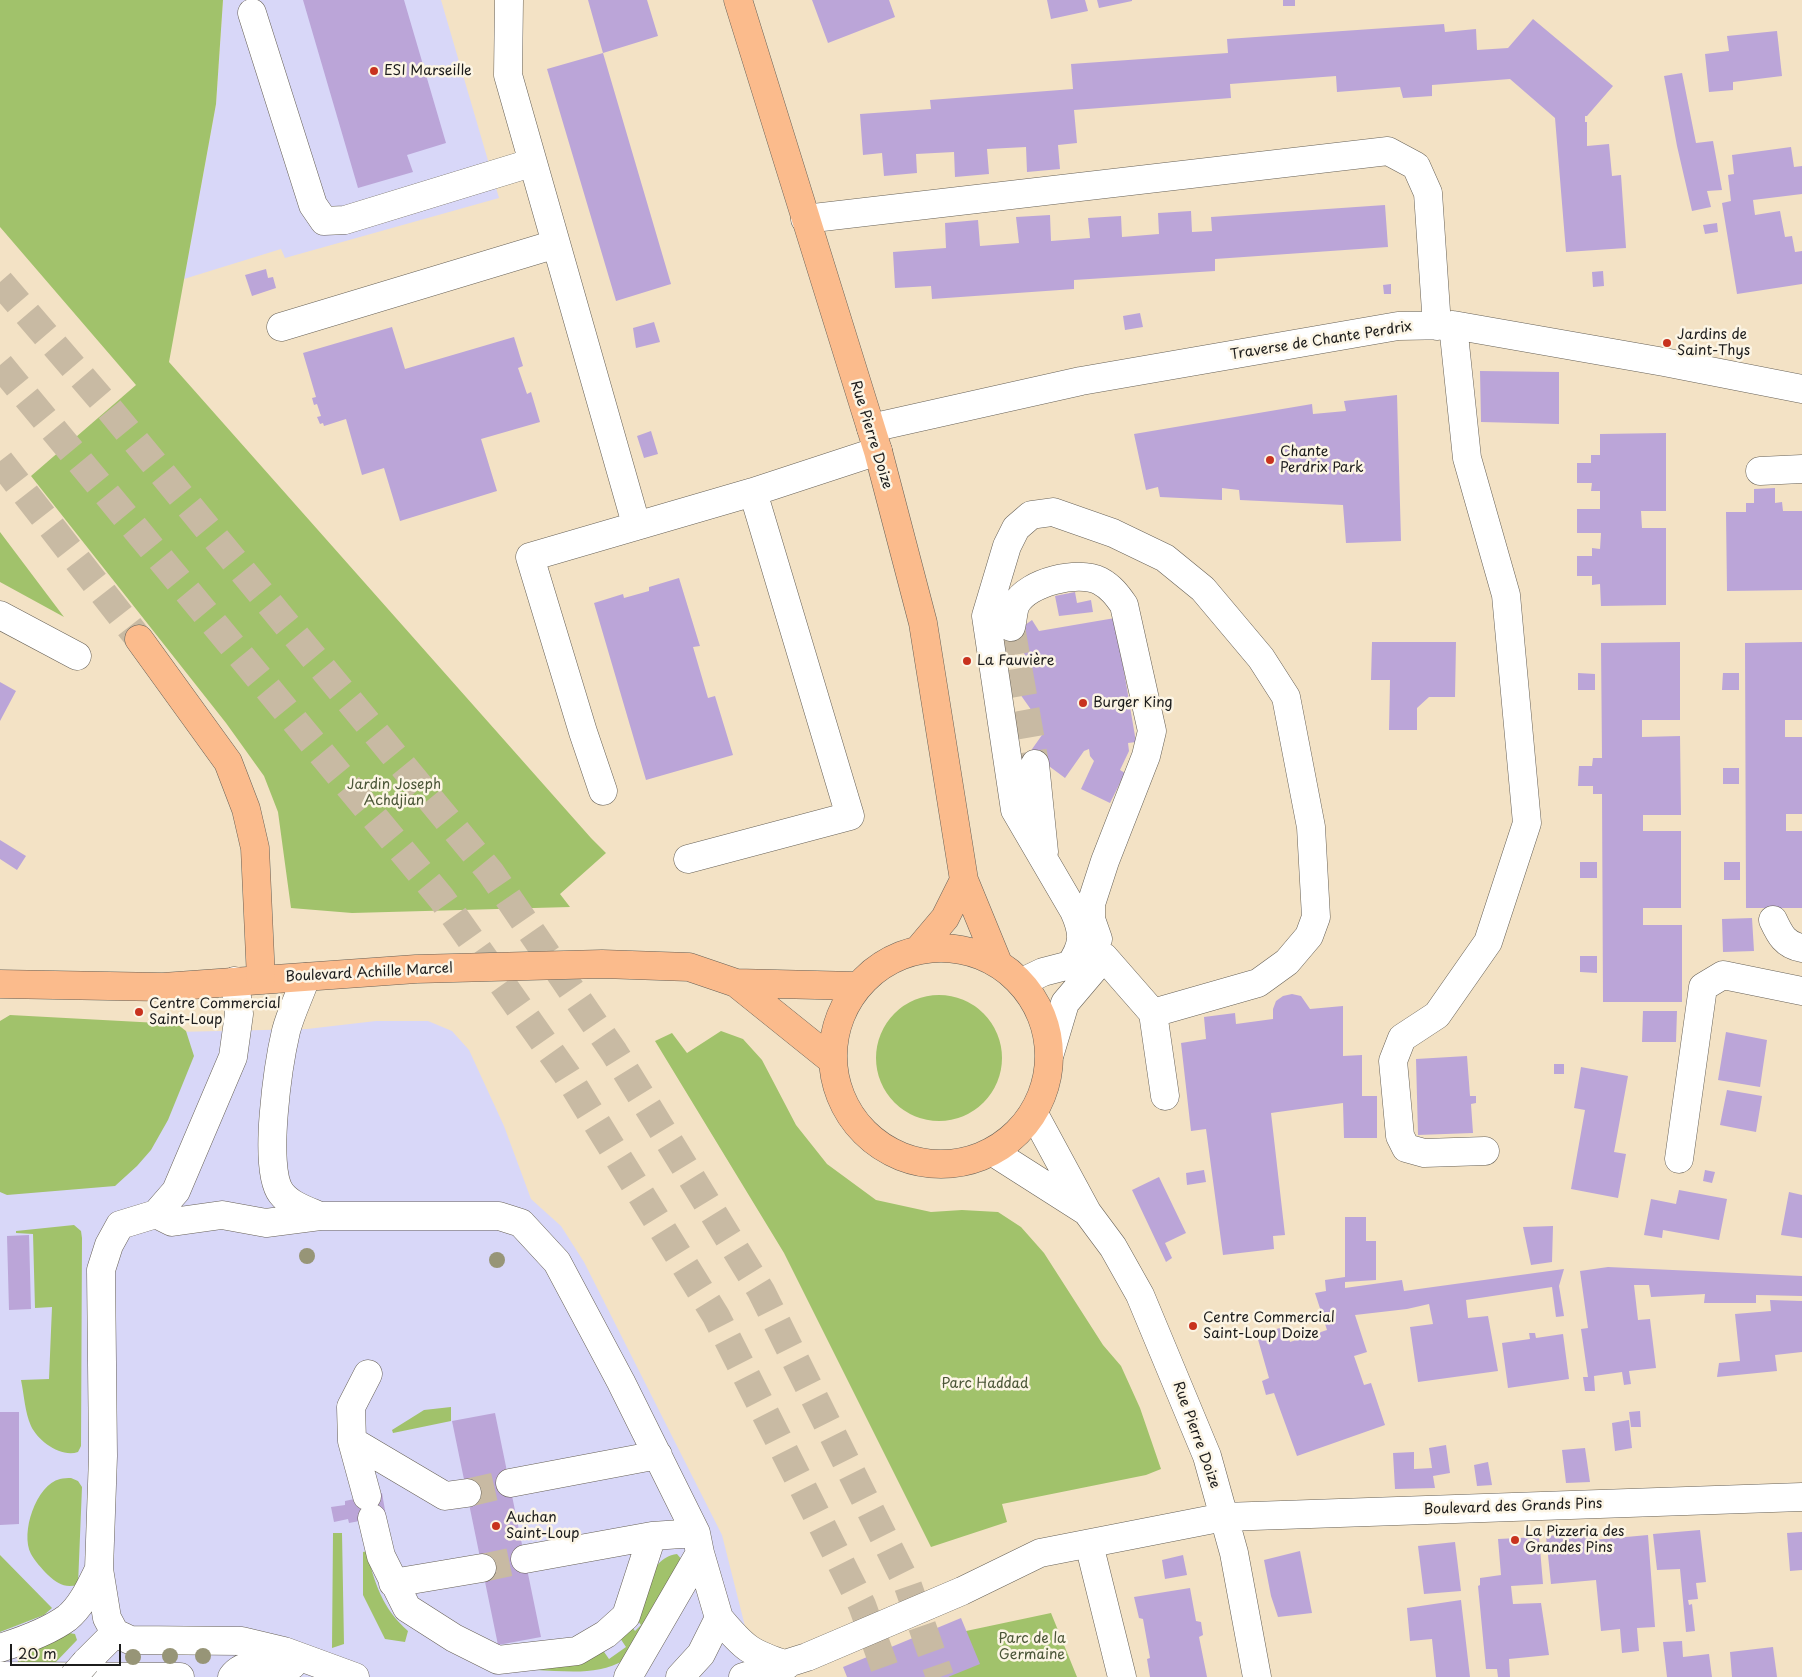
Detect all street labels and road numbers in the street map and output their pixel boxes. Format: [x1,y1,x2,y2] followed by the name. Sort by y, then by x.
[1229,318,1413,364] street label: Traverse de Chante Perdrix
[847,379,895,491] street label: Rue Pierre Doize
[285,960,453,986] street label: Boulevard Achille Marcel
[1169,1379,1223,1491] street label: Rue Pierre Doize
[1423,1495,1603,1519] street label: Boulevard des Grands Pins

